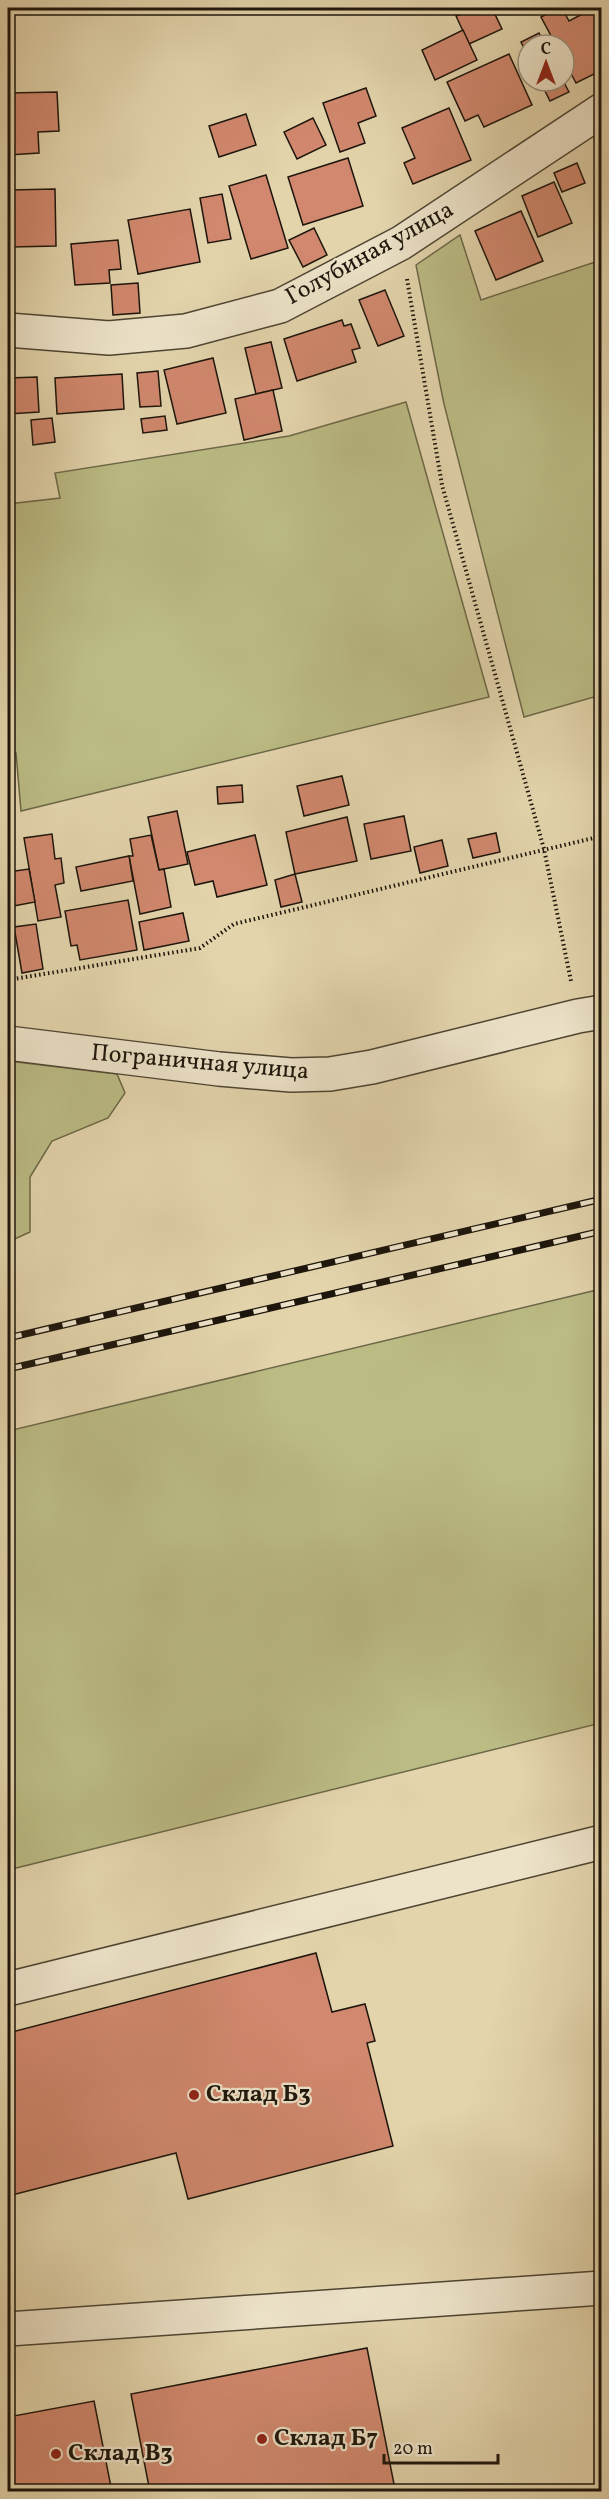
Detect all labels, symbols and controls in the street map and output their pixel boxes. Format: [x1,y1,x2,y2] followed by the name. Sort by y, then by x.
[516,33,576,93] north arrow
[541,39,551,61] text: С
[280,194,460,314] street label: Голубиная улица
[90,1037,310,1089] street label: Пограничная улица
[206,2078,311,2112] place label: Склад Б3
[187,2088,201,2102] marker: Склад Б3
[274,2422,378,2456] place label: Склад Б7
[384,2427,498,2465] scale bar
[255,2432,269,2446] marker: Склад Б7
[68,2437,173,2471] place label: Склад В3
[393,2437,433,2462] text: 20 m
[49,2447,63,2461] marker: Склад В3

